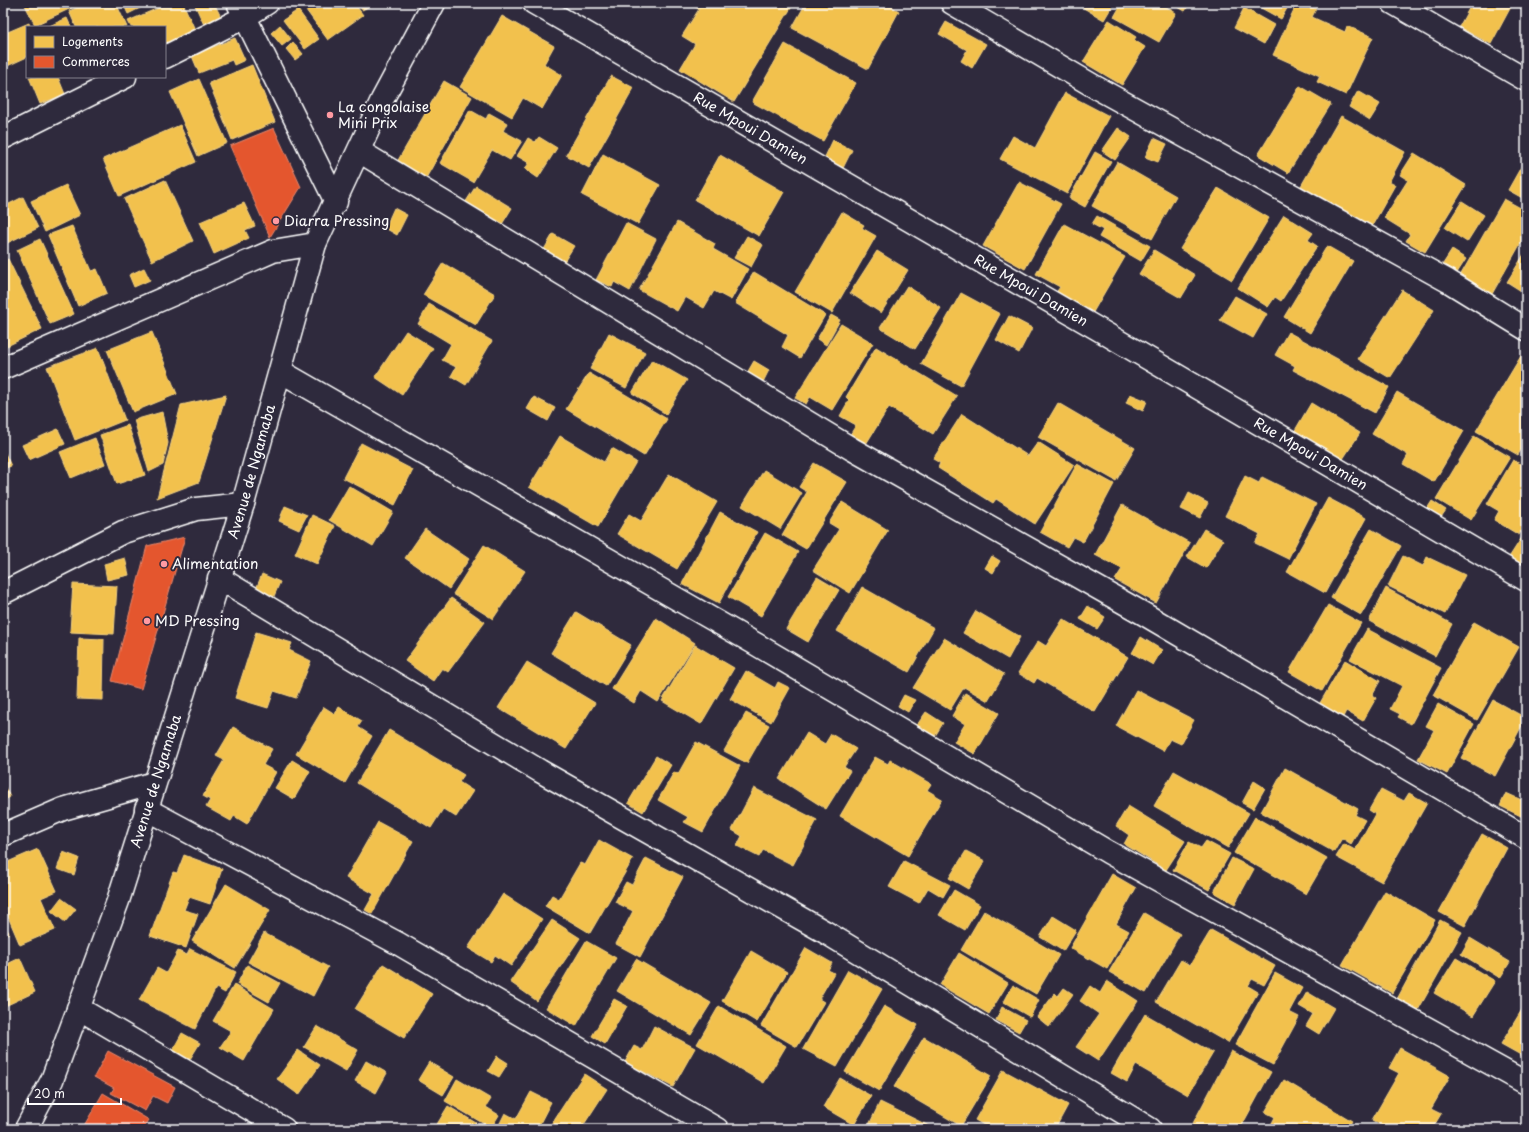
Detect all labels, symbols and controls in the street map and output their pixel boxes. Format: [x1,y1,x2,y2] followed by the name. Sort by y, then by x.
[26,26,166,78] legend
[62,32,123,50] text: Logements
[62,52,130,70] text: Commerces
[690,86,812,169] street label: Rue Mpoui Damien
[338,96,429,133] place label: La congolaise Mini Prix
[325,110,335,120] marker: La congolaise Mini Prix
[284,210,389,231] place label: Diarra Pressing
[271,216,281,226] marker: Diarra Pressing
[970,249,1092,331] street label: Rue Mpoui Damien
[222,402,280,541] street label: Avenue de Ngamaba
[1250,412,1372,495] street label: Rue Mpoui Damien
[172,553,259,574] place label: Alimentation
[159,559,169,569] marker: Alimentation
[155,610,240,631] place label: MD Pressing
[142,616,152,626] marker: MD Pressing
[124,711,186,850] street label: Avenue de Ngamaba
[28,1080,121,1106] scale bar
[34,1084,65,1102] text: 20 m

